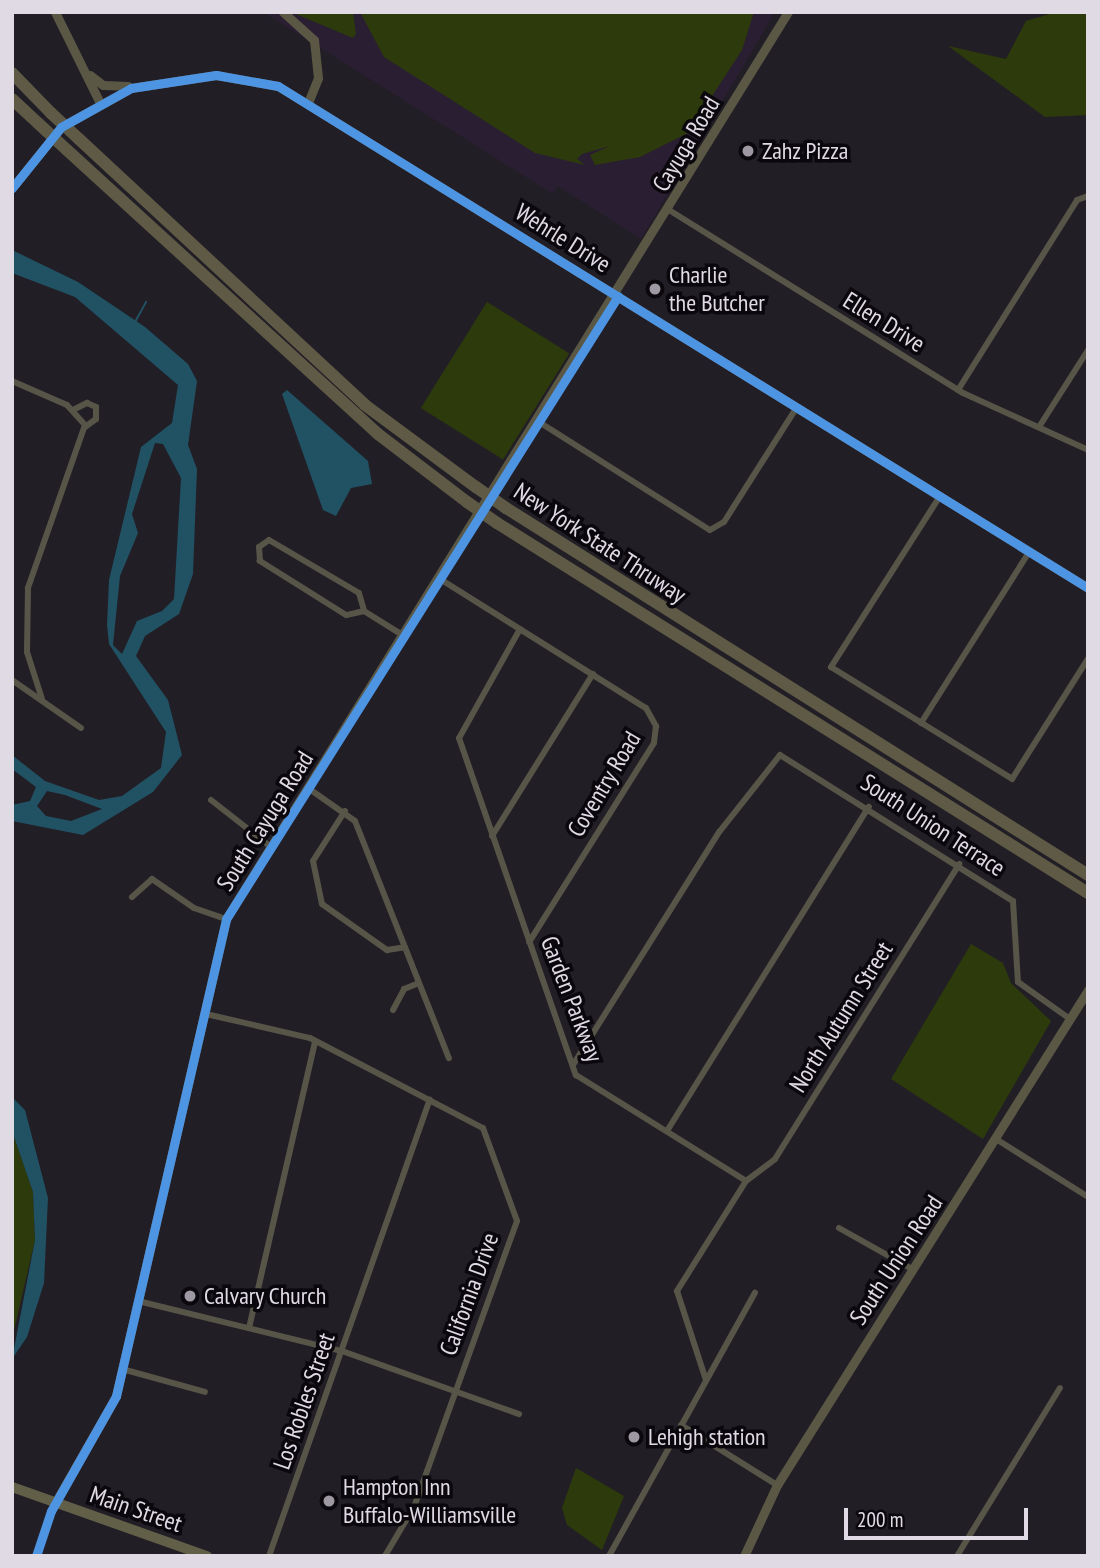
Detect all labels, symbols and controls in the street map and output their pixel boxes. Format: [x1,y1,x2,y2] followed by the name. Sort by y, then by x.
[646,91,726,197] street label: Cayuga Road
[762,137,849,165] place label: Zahz Pizza
[740,143,756,159] marker: Zahz Pizza
[510,198,616,278] street label: Wehrle Drive
[669,261,765,317] place label: Charlie the Butcher
[647,281,663,297] marker: Charlie the Butcher
[838,286,930,358] street label: Ellen Drive
[508,476,692,610] street label: New York State Thruway
[561,726,647,842] street label: Coventry Road
[211,746,319,896] street label: South Cayuga Road
[855,768,1011,882] street label: South Union Terrace
[535,932,609,1066] street label: Garden Parkway
[783,936,899,1098] street label: North Autumn Street
[843,1190,949,1330] street label: South Union Road
[434,1229,504,1359] street label: California Drive
[204,1282,327,1310] place label: Calvary Church
[182,1288,198,1304] marker: Calvary Church
[267,1329,341,1473] street label: Los Robles Street
[648,1423,766,1451] place label: Lehigh station
[626,1429,642,1445] marker: Lehigh station
[343,1473,516,1529] place label: Hampton Inn Buffalo-Williamsville
[86,1480,186,1538] street label: Main Street
[321,1493,337,1509] marker: Hampton Inn Buffalo-Williamsville
[848,1494,1032,1538] scale bar
[857,1506,903,1533] text: 200 m

